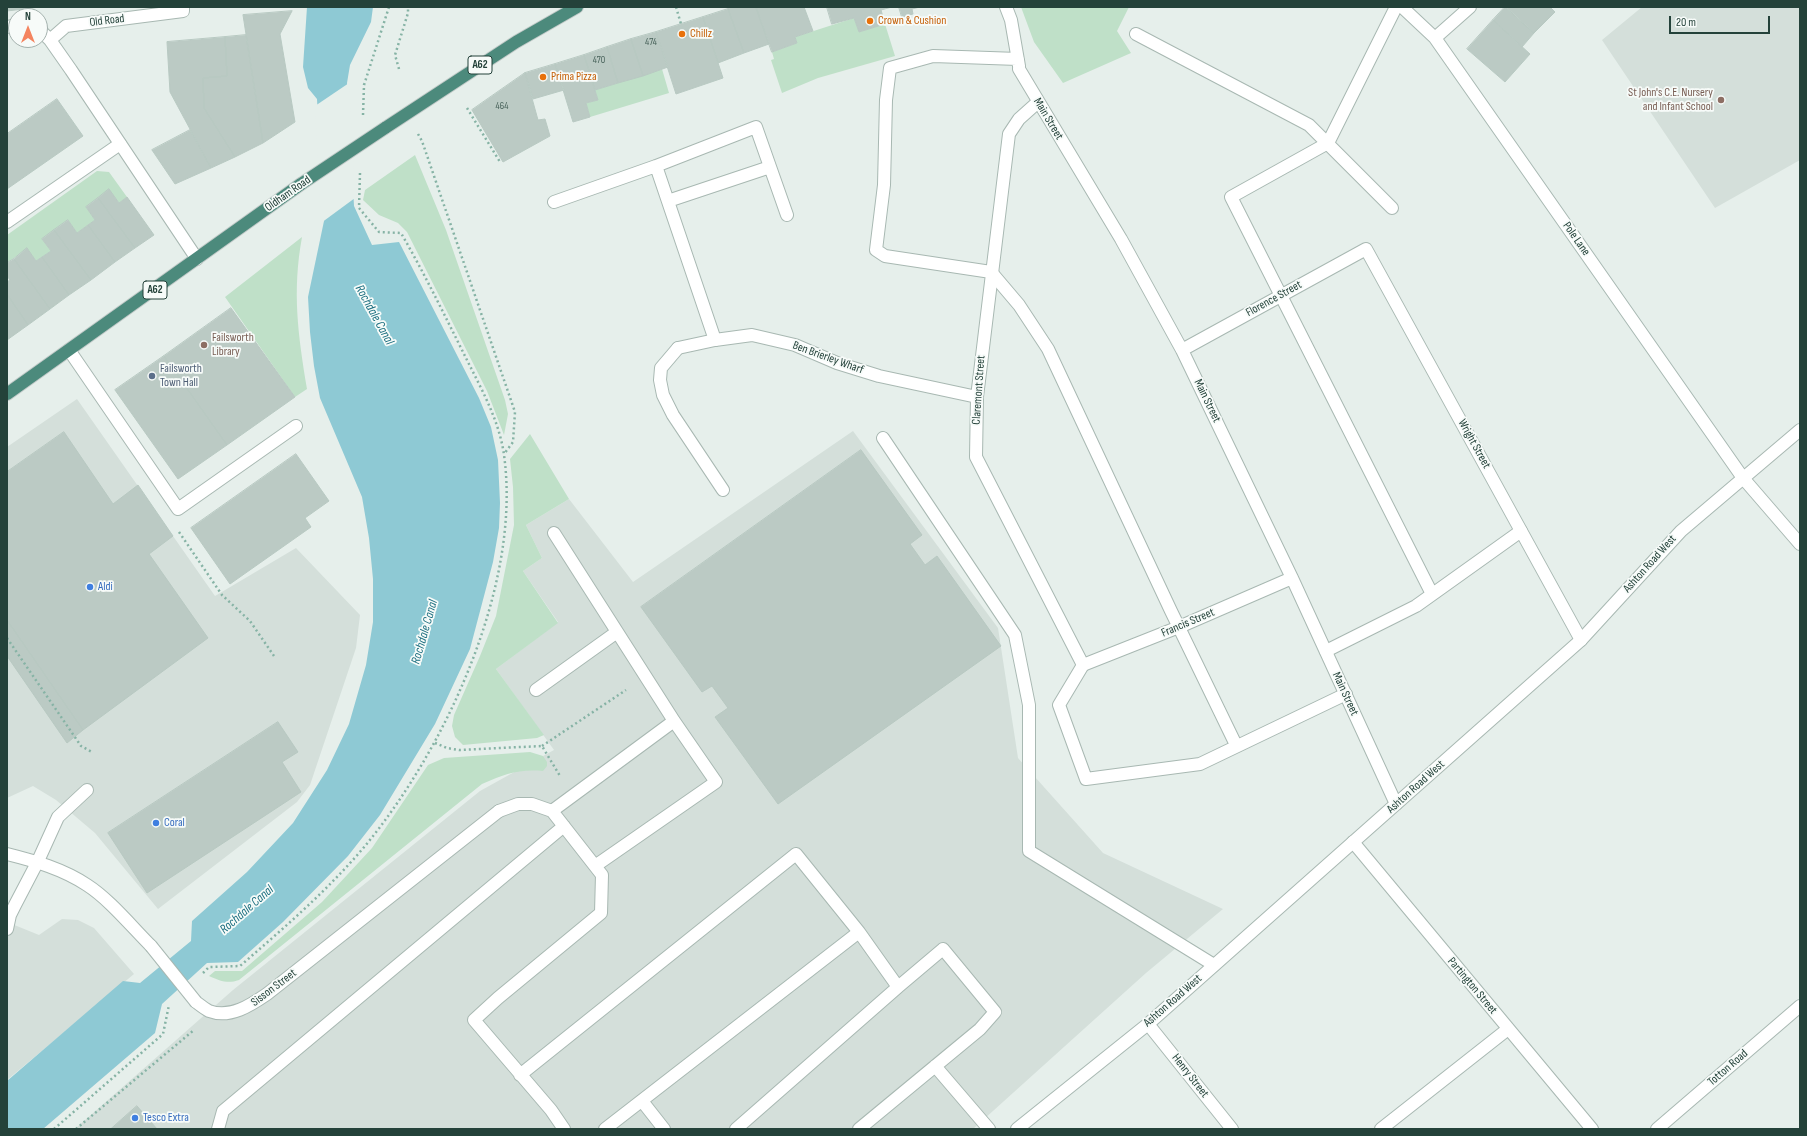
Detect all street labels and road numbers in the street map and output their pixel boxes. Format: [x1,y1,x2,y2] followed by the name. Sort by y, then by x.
[89,12,125,30] street label: Old Road
[468,56,492,74] road number: A62
[1030,95,1066,143] street label: Main Street
[262,173,314,215] street label: Oldham Road
[1559,219,1593,259] street label: Pole Lane
[1243,278,1305,320] street label: Florence Street
[143,281,167,299] road number: A62
[790,338,866,378] street label: Ben Brierley Wharf
[969,355,989,425] street label: Claremont Street
[1190,377,1224,425] street label: Main Street
[1455,417,1493,471] street label: Wright Street
[1620,532,1680,596] street label: Ashton Road West
[1159,605,1217,641] street label: Francis Street
[1329,670,1361,718] street label: Main Street
[1384,757,1448,817] street label: Ashton Road West
[1444,955,1500,1017] street label: Partington Street
[248,966,300,1010] street label: Sisson Street
[1141,972,1205,1030] street label: Ashton Road West
[1705,1047,1751,1089] street label: Totton Road
[1168,1051,1212,1101] street label: Henry Street

